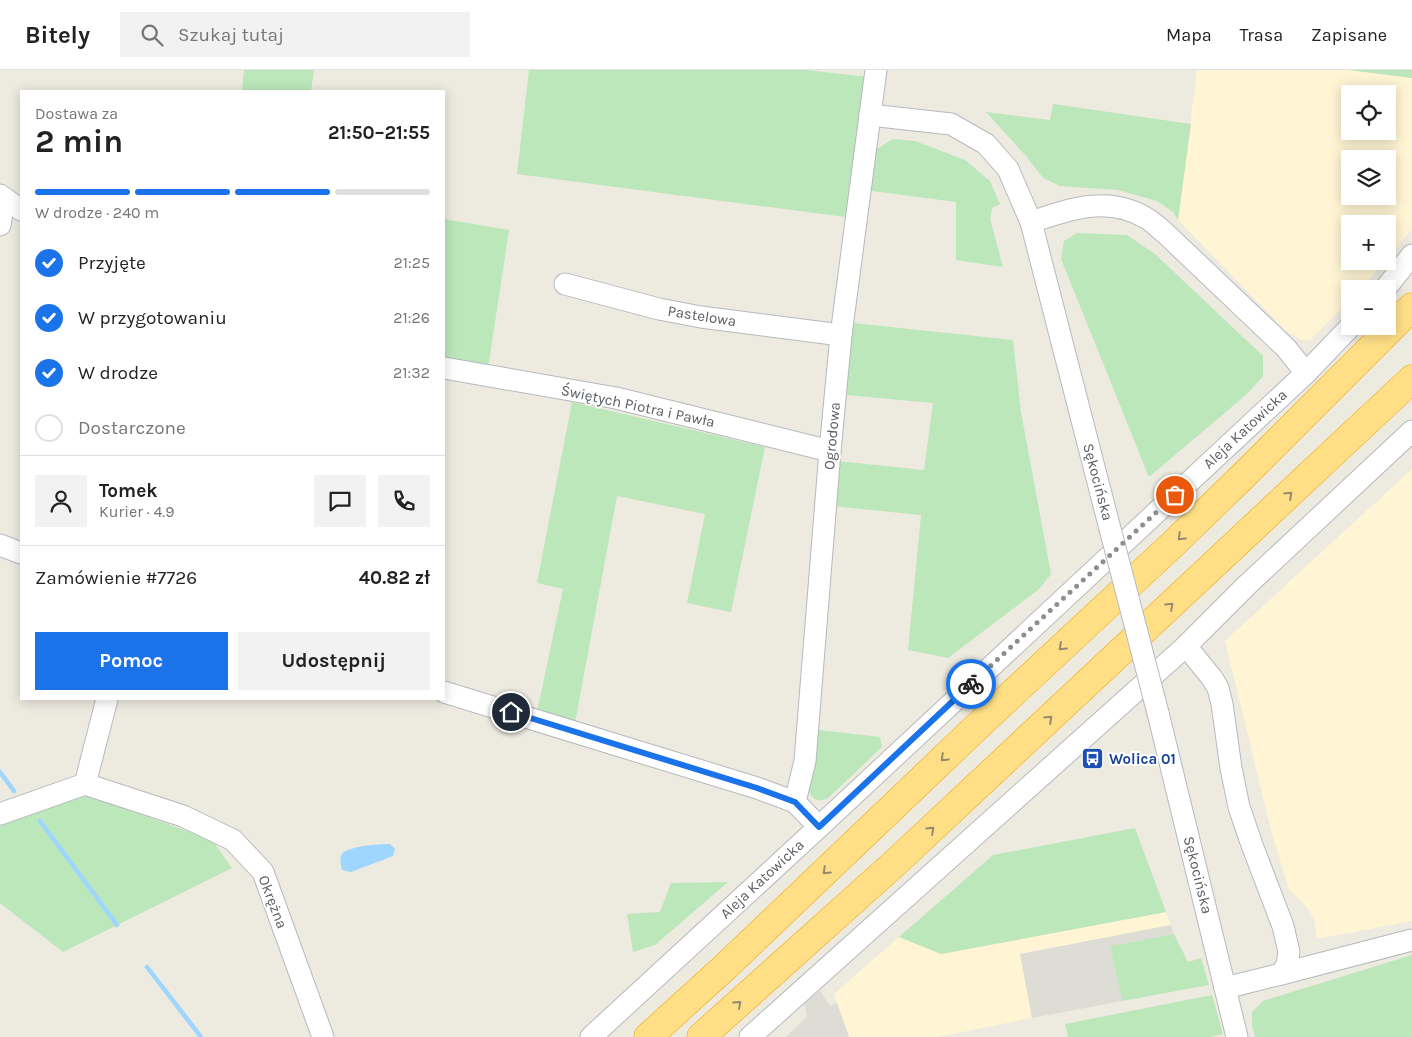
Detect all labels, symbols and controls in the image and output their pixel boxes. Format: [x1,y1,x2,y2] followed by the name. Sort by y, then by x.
[120,12,470,57] search box
[25,21,90,49] text: Bitely
[138,21,166,49] icon: search
[178,24,284,46] text: Szukaj tutaj
[1166,24,1212,46] text: Mapa
[1240,24,1283,46] text: Trasa
[1311,24,1387,46] text: Zapisane
[1341,85,1396,335] map controls
[1341,85,1396,140] button: locate
[35,104,118,123] text: Dostawa za
[328,122,430,144] text: 21:50–21:55
[35,123,123,160] text: 2 min
[1341,150,1396,205] button: layers
[35,203,159,222] text: W drodze · 240 m
[1341,215,1396,270] button: +
[35,249,63,277] icon: check
[78,252,146,274] text: Przyjęte
[393,253,430,272] text: 21:25
[1341,280,1396,335] button: −
[666,302,738,330] street label: Pastelowa
[35,304,63,332] icon: check
[78,307,227,329] text: W przygotowaniu
[393,308,430,327] text: 21:26
[35,359,63,387] icon: check
[78,362,158,384] text: W drodze
[393,363,430,382] text: 21:32
[559,381,717,431] street label: Świętych Piotra i Pawła
[1199,386,1291,472] street label: Aleja Katowicka
[820,401,844,471] street label: Ogrodowa
[78,417,186,439] text: Dostarczone
[1079,441,1117,523] street label: Sękocińska
[1154,474,1196,516] pin
[35,475,87,527] button: person
[314,475,366,527] button: chat
[378,475,430,527] button: phone
[99,480,157,502] text: Tomek
[1161,481,1189,509] icon: bag
[1283,492,1292,501] one-way arrow
[99,502,175,521] text: Kurier · 4.9
[1178,531,1187,540] one-way arrow
[35,567,197,589] text: Zamówienie #7726
[359,567,430,589] text: 40.82 zł
[1164,603,1173,612] one-way arrow
[35,632,228,690] button: Pomoc
[238,632,430,690] button: Udostępnij
[1059,641,1068,650] one-way arrow
[946,659,996,709] courier
[957,670,985,698] icon: bike
[490,691,532,733] pin
[497,698,525,726] icon: home
[1044,715,1053,724] one-way arrow
[1081,747,1105,771] bus stop icon: Wolica 01
[1109,750,1176,768] place label: Wolica 01
[940,752,949,761] one-way arrow
[925,826,934,835] one-way arrow
[1180,834,1216,916] street label: Sękocińska
[716,836,808,922] street label: Aleja Katowicka
[823,865,832,874] one-way arrow
[255,873,291,931] street label: Okrężna
[732,1001,741,1010] one-way arrow

